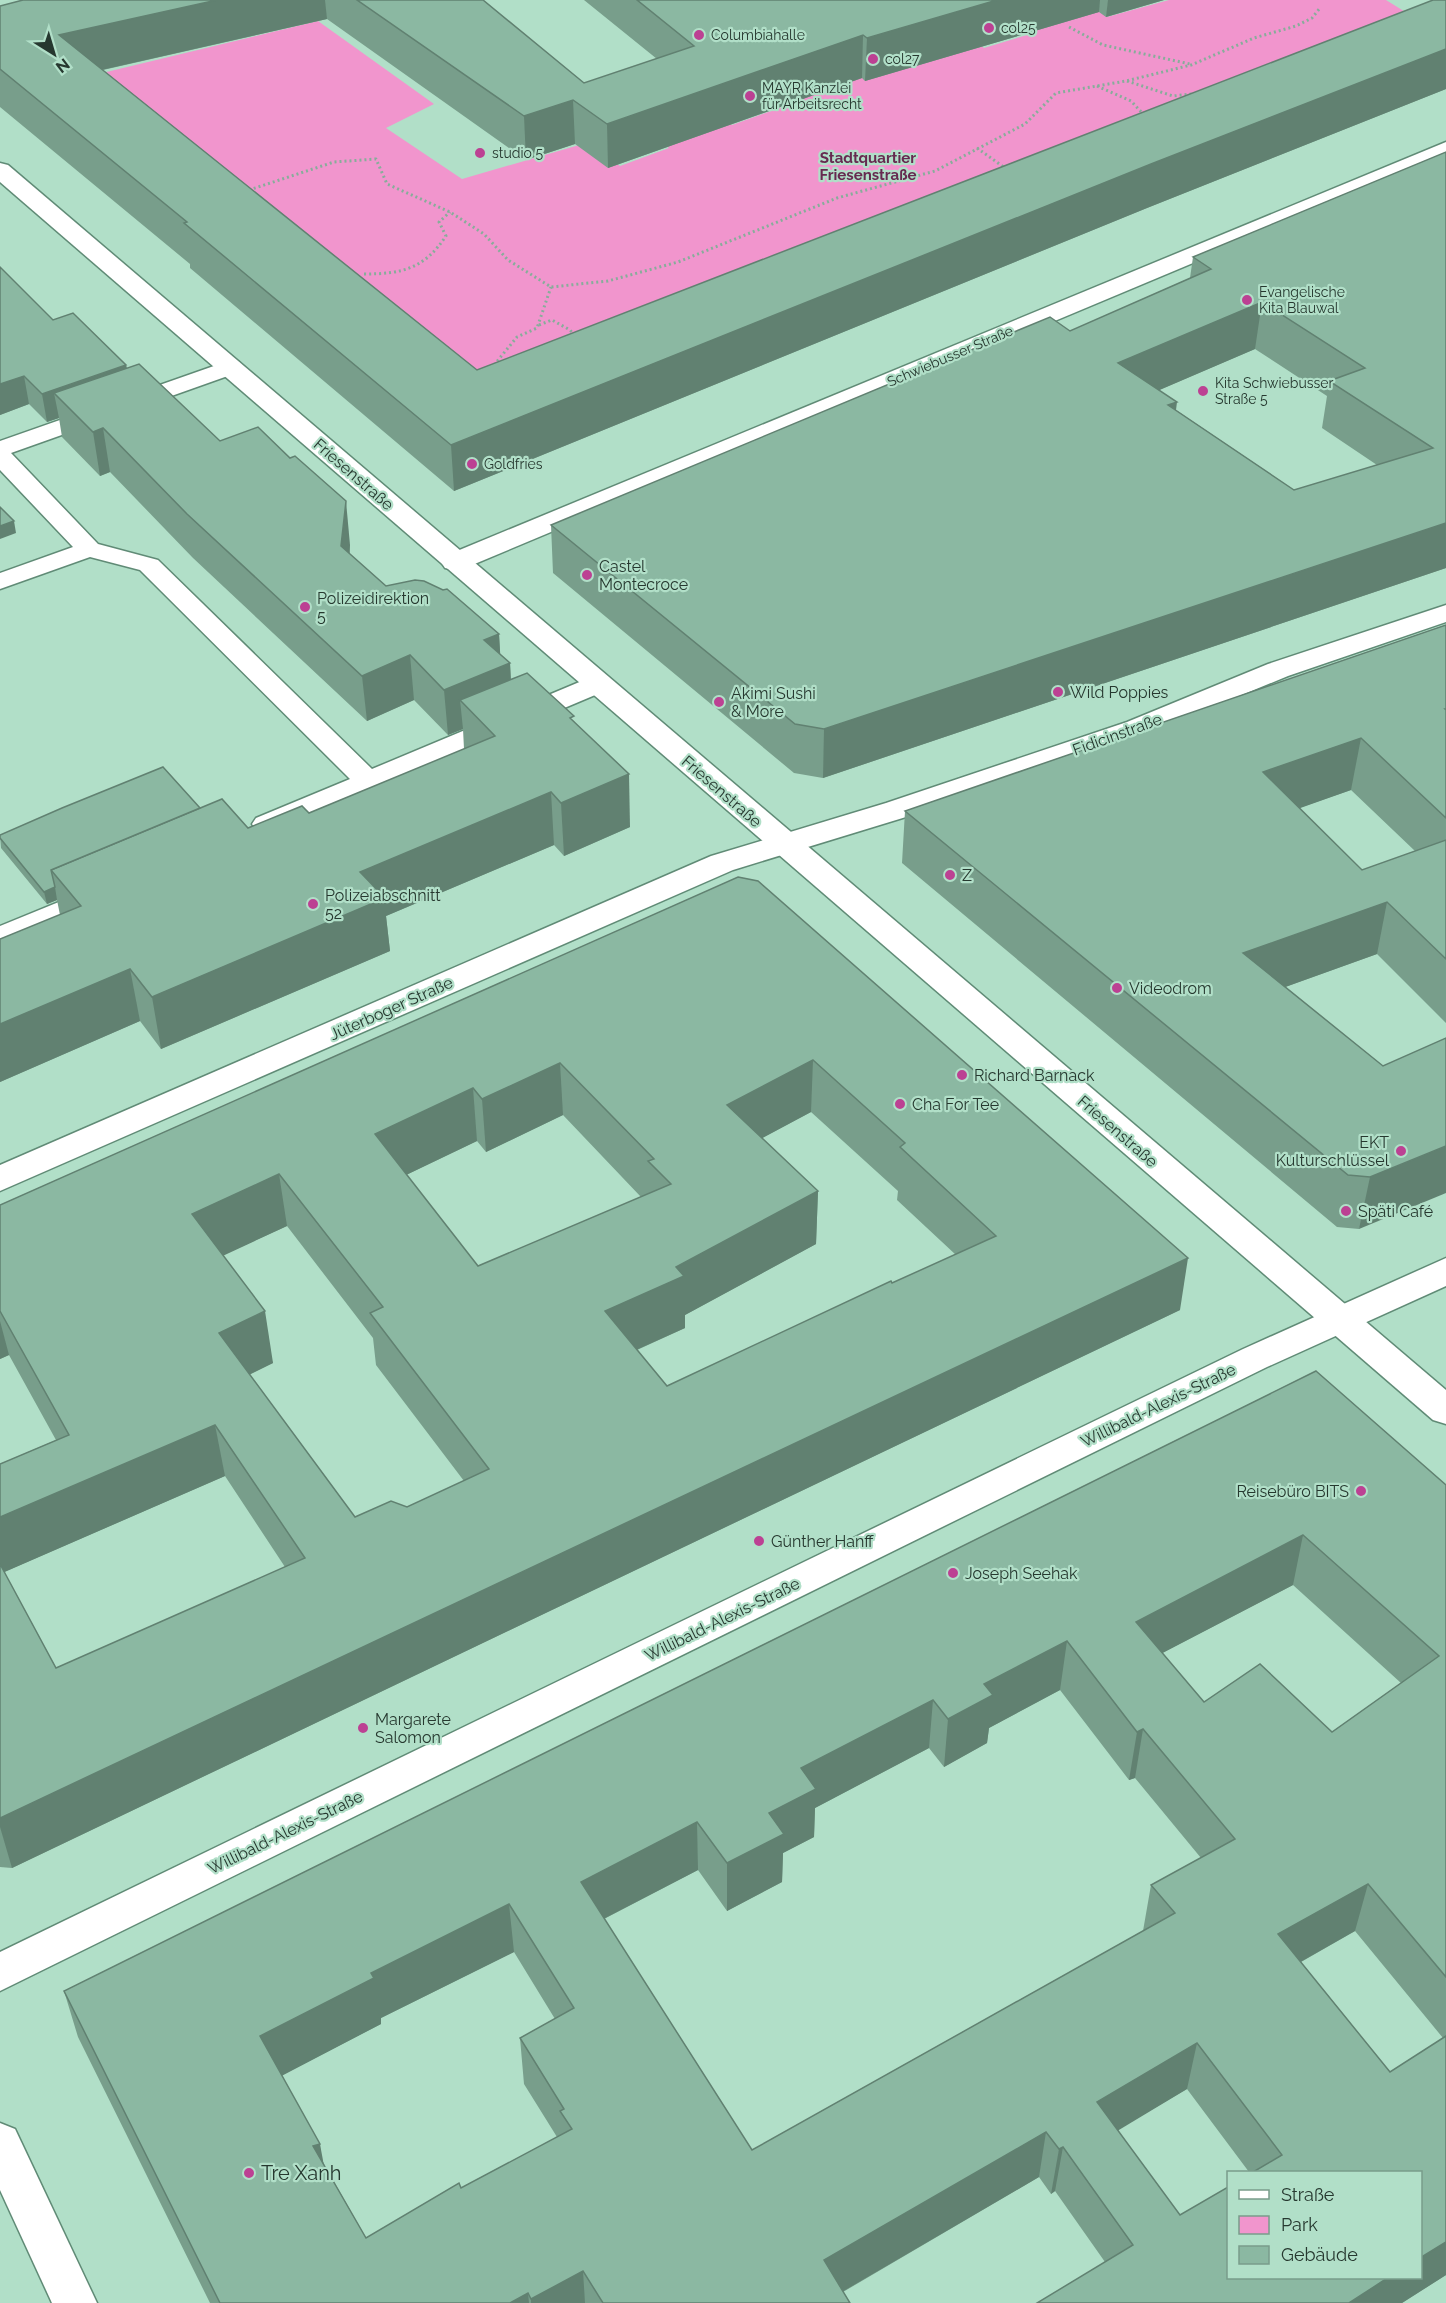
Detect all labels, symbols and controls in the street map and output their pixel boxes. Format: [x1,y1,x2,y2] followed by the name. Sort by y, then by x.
[1001,20,1036,36] place label: col25
[982,21,996,35] marker: col25
[24,24,84,84] north arrow
[711,27,805,43] place label: Columbiahalle
[692,28,706,42] marker: Columbiahalle
[885,51,920,67] place label: col27
[866,52,880,66] marker: col27
[52,54,73,77] text: N
[762,80,862,112] place label: MAYR Kanzlei für Arbeitsrecht
[743,89,757,103] marker: MAYR Kanzlei für Arbeitsrecht
[492,145,543,161] place label: studio 5
[473,146,487,160] marker: studio 5
[819,149,917,184] district label: Stadtquartier Friesenstraße
[1259,284,1345,316] place label: Evangelische Kita Blauwal
[1240,293,1254,307] marker: Evangelische Kita Blauwal
[885,322,1015,390] street label: Schwiebusser Straße
[1215,375,1333,407] place label: Kita Schwiebusser Straße 5
[1196,384,1210,398] marker: Kita Schwiebusser Straße 5
[310,435,397,514] street label: Friesenstraße
[484,456,543,472] place label: Goldfries
[465,457,479,471] marker: Goldfries
[599,557,688,594] place label: Castel Montecroce
[580,568,594,582] marker: Castel Montecroce
[317,589,429,626] place label: Polizeidirektion 5
[298,600,312,614] marker: Polizeidirektion 5
[1070,683,1169,702] place label: Wild Poppies
[731,684,816,721] place label: Akimi Sushi & More
[1051,685,1065,699] marker: Wild Poppies
[712,695,726,709] marker: Akimi Sushi & More
[1070,710,1164,759] street label: Fidicinstraße
[678,752,765,831] street label: Friesenstraße
[962,866,972,885] place label: Z
[943,868,957,882] marker: Z
[325,886,441,923] place label: Polizeiabschnitt 52
[306,897,320,911] marker: Polizeiabschnitt 52
[327,973,456,1044] street label: Jüterboger Straße
[1129,979,1212,998] place label: Videodrom
[1110,981,1124,995] marker: Videodrom
[974,1066,1095,1085] place label: Richard Barnack
[955,1068,969,1082] marker: Richard Barnack
[1074,1092,1161,1171] street label: Friesenstraße
[912,1095,999,1114] place label: Cha For Tee
[893,1097,907,1111] marker: Cha For Tee
[1276,1133,1390,1170] place label: EKT Kulturschlüssel
[1394,1144,1408,1158] marker: EKT Kulturschlüssel
[1358,1202,1433,1221] place label: Späti Café
[1339,1204,1353,1218] marker: Späti Café
[1078,1360,1239,1451] street label: Willibald-Alexis-Straße
[1236,1482,1349,1501] place label: Reisebüro BITS
[1354,1484,1368,1498] marker: Reisebüro BITS
[771,1532,874,1551] place label: Günther Hanff
[752,1534,766,1548] marker: Günther Hanff
[965,1564,1078,1583] place label: Joseph Seehak
[946,1566,960,1580] marker: Joseph Seehak
[642,1574,803,1665] street label: Willibald-Alexis-Straße
[375,1710,451,1747] place label: Margarete Salomon
[356,1721,370,1735] marker: Margarete Salomon
[205,1787,366,1878] street label: Willibald-Alexis-Straße
[261,2161,342,2185] place label: Tre Xanh
[242,2166,256,2180] marker: Tre Xanh
[1227,2171,1422,2279] legend
[1281,2184,1335,2205] text: Straße
[1281,2214,1318,2235] text: Park
[1281,2244,1358,2265] text: Gebäude

